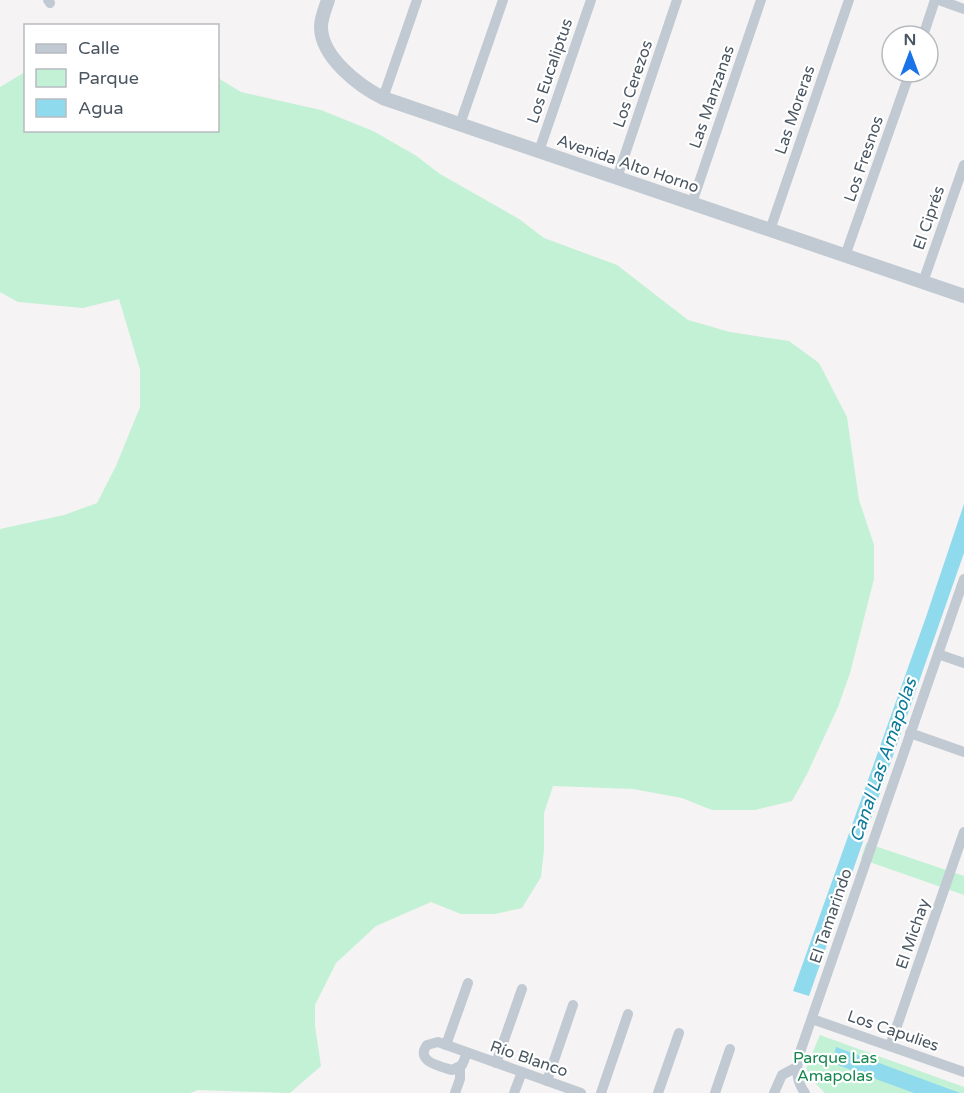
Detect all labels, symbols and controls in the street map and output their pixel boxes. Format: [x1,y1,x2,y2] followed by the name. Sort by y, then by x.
[523,16,577,126] street label: Los Eucaliptus
[24,24,219,132] legend
[880,24,940,84] north arrow
[904,30,916,50] text: N
[78,37,120,59] text: Calle
[609,38,657,130] street label: Los Cerezos
[685,43,739,151] street label: Las Manzanas
[770,63,820,157] street label: Las Moreras
[78,67,139,89] text: Parque
[78,97,124,119] text: Agua
[840,113,888,205] street label: Los Fresnos
[554,130,702,198] street label: Avenida Alto Horno
[909,183,949,253] street label: El Ciprés
[845,674,922,845] water label: Canal Las Amapolas
[805,866,857,966] street label: El Tamarindo
[892,896,935,972] street label: El Michay
[845,1006,941,1056] street label: Los Capulies
[487,1036,571,1082] street label: Río Blanco
[793,1048,877,1086] park label: Parque Las Amapolas

